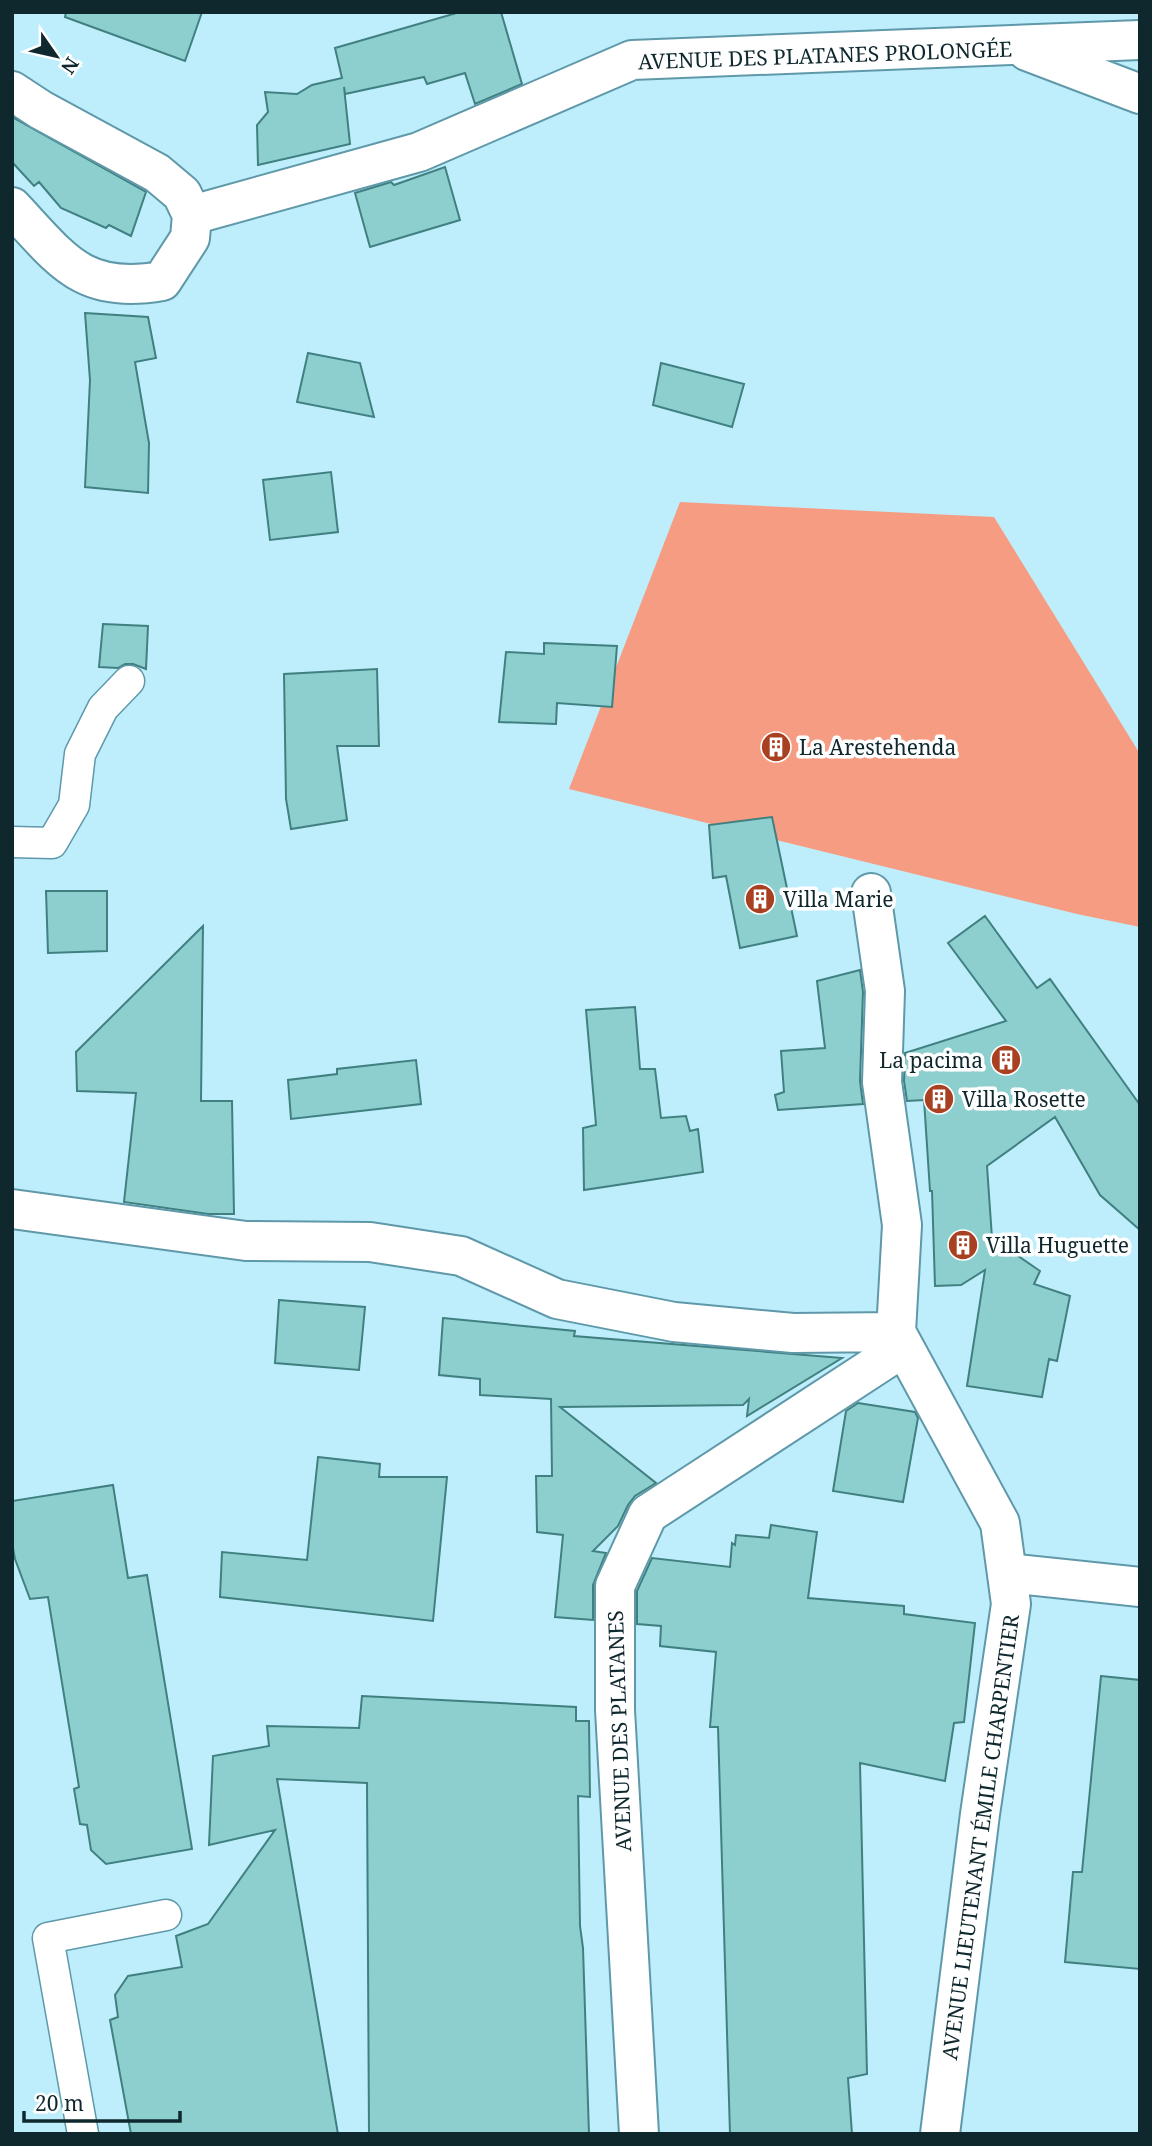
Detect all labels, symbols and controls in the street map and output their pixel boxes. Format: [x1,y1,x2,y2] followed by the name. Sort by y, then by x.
[21,21,91,91] north arrow
[637,34,1013,76] street label: AVENUE DES PLATANES PROLONGÉE
[55,52,85,79] text: N
[759,730,793,764] building icon: La Arestehenda
[799,733,956,761] place label: La Arestehenda
[743,882,777,916] building icon: Villa Marie
[783,885,894,913] place label: Villa Marie
[989,1043,1023,1077] building icon: La pacima
[879,1046,983,1074] place label: La pacima
[922,1082,956,1116] building icon: Villa Rosette
[962,1085,1086,1113] place label: Villa Rosette
[946,1228,980,1262] building icon: Villa Huguette
[986,1231,1129,1259] place label: Villa Huguette
[601,1610,637,1852] street label: AVENUE DES PLATANES
[935,1612,1025,2062] street label: AVENUE LIEUTENANT ÉMILE CHARPENTIER
[24,2080,180,2124] scale bar
[35,2089,84,2117] text: 20 m

